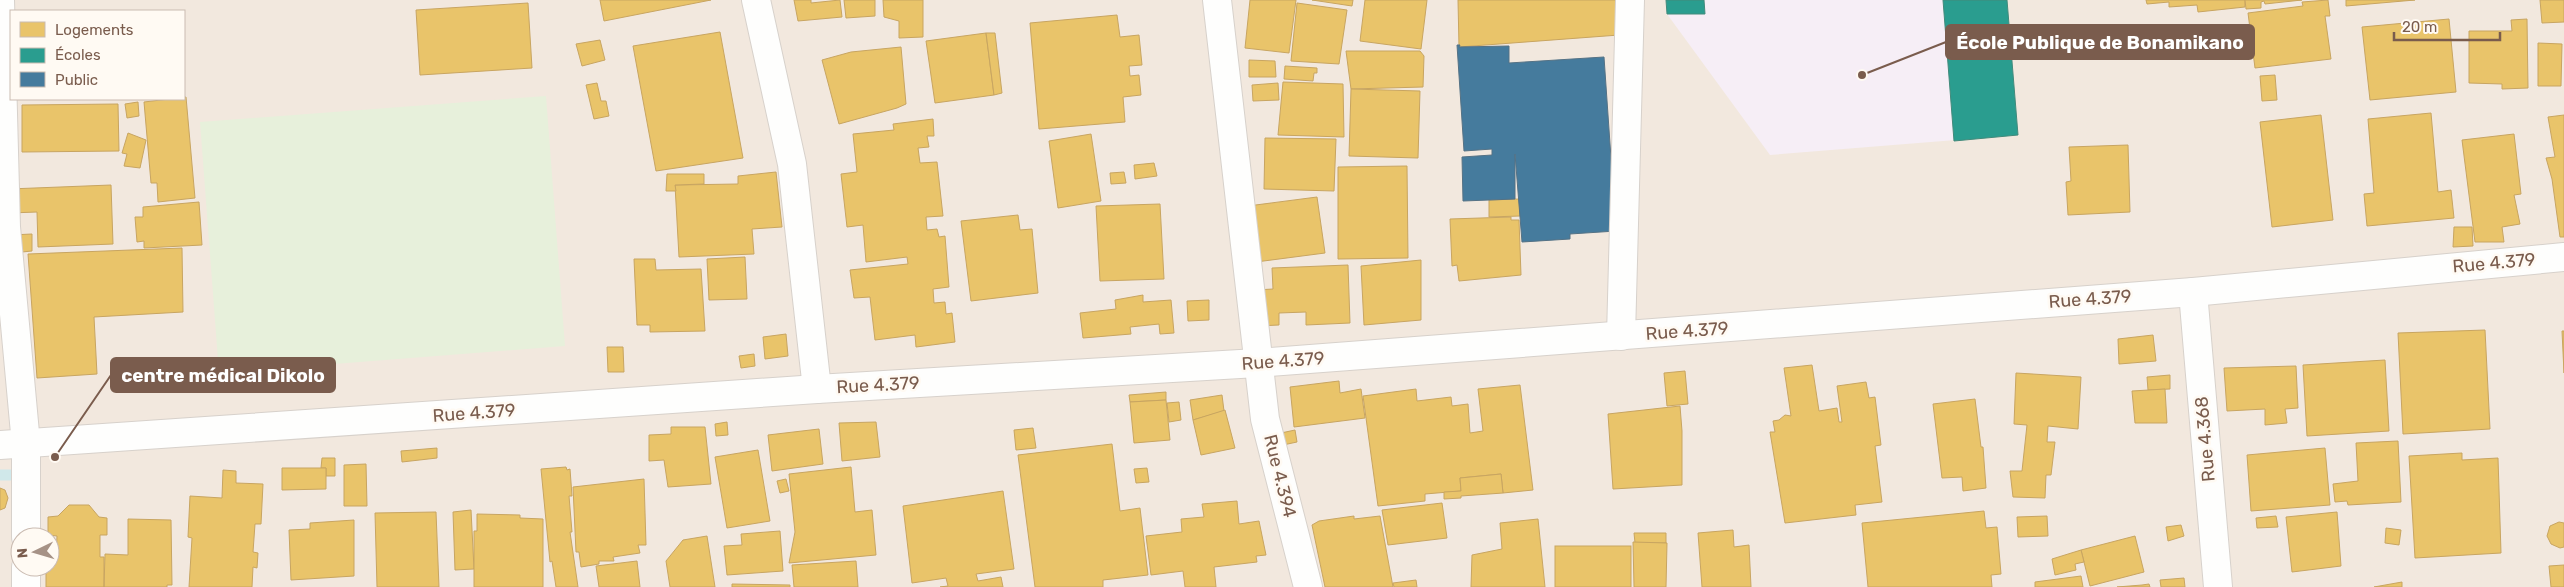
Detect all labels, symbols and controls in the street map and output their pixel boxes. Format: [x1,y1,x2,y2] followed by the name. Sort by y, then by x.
[10,10,185,100] legend
[2394,10,2500,42] scale bar
[2402,18,2437,36] text: 20 m
[55,21,134,39] text: Logements
[1946,25,2254,59] callout: École Publique de Bonamikano
[1956,31,2244,54] text: École Publique de Bonamikano
[55,46,101,64] text: Écoles
[55,71,98,89] text: Public
[2452,248,2536,278] street label: Rue 4.379
[2048,285,2132,313] street label: Rue 4.379
[1645,317,1729,345] street label: Rue 4.379
[1241,347,1325,375] street label: Rue 4.379
[111,358,335,392] callout: centre médical Dikolo
[121,364,325,387] text: centre médical Dikolo
[836,372,920,398] street label: Rue 4.379
[2190,395,2220,483] street label: Rue 4.368
[432,399,516,427] street label: Rue 4.379
[1259,432,1301,520] street label: Rue 4.394
[10,527,60,577] north arrow
[14,547,31,559] text: N

